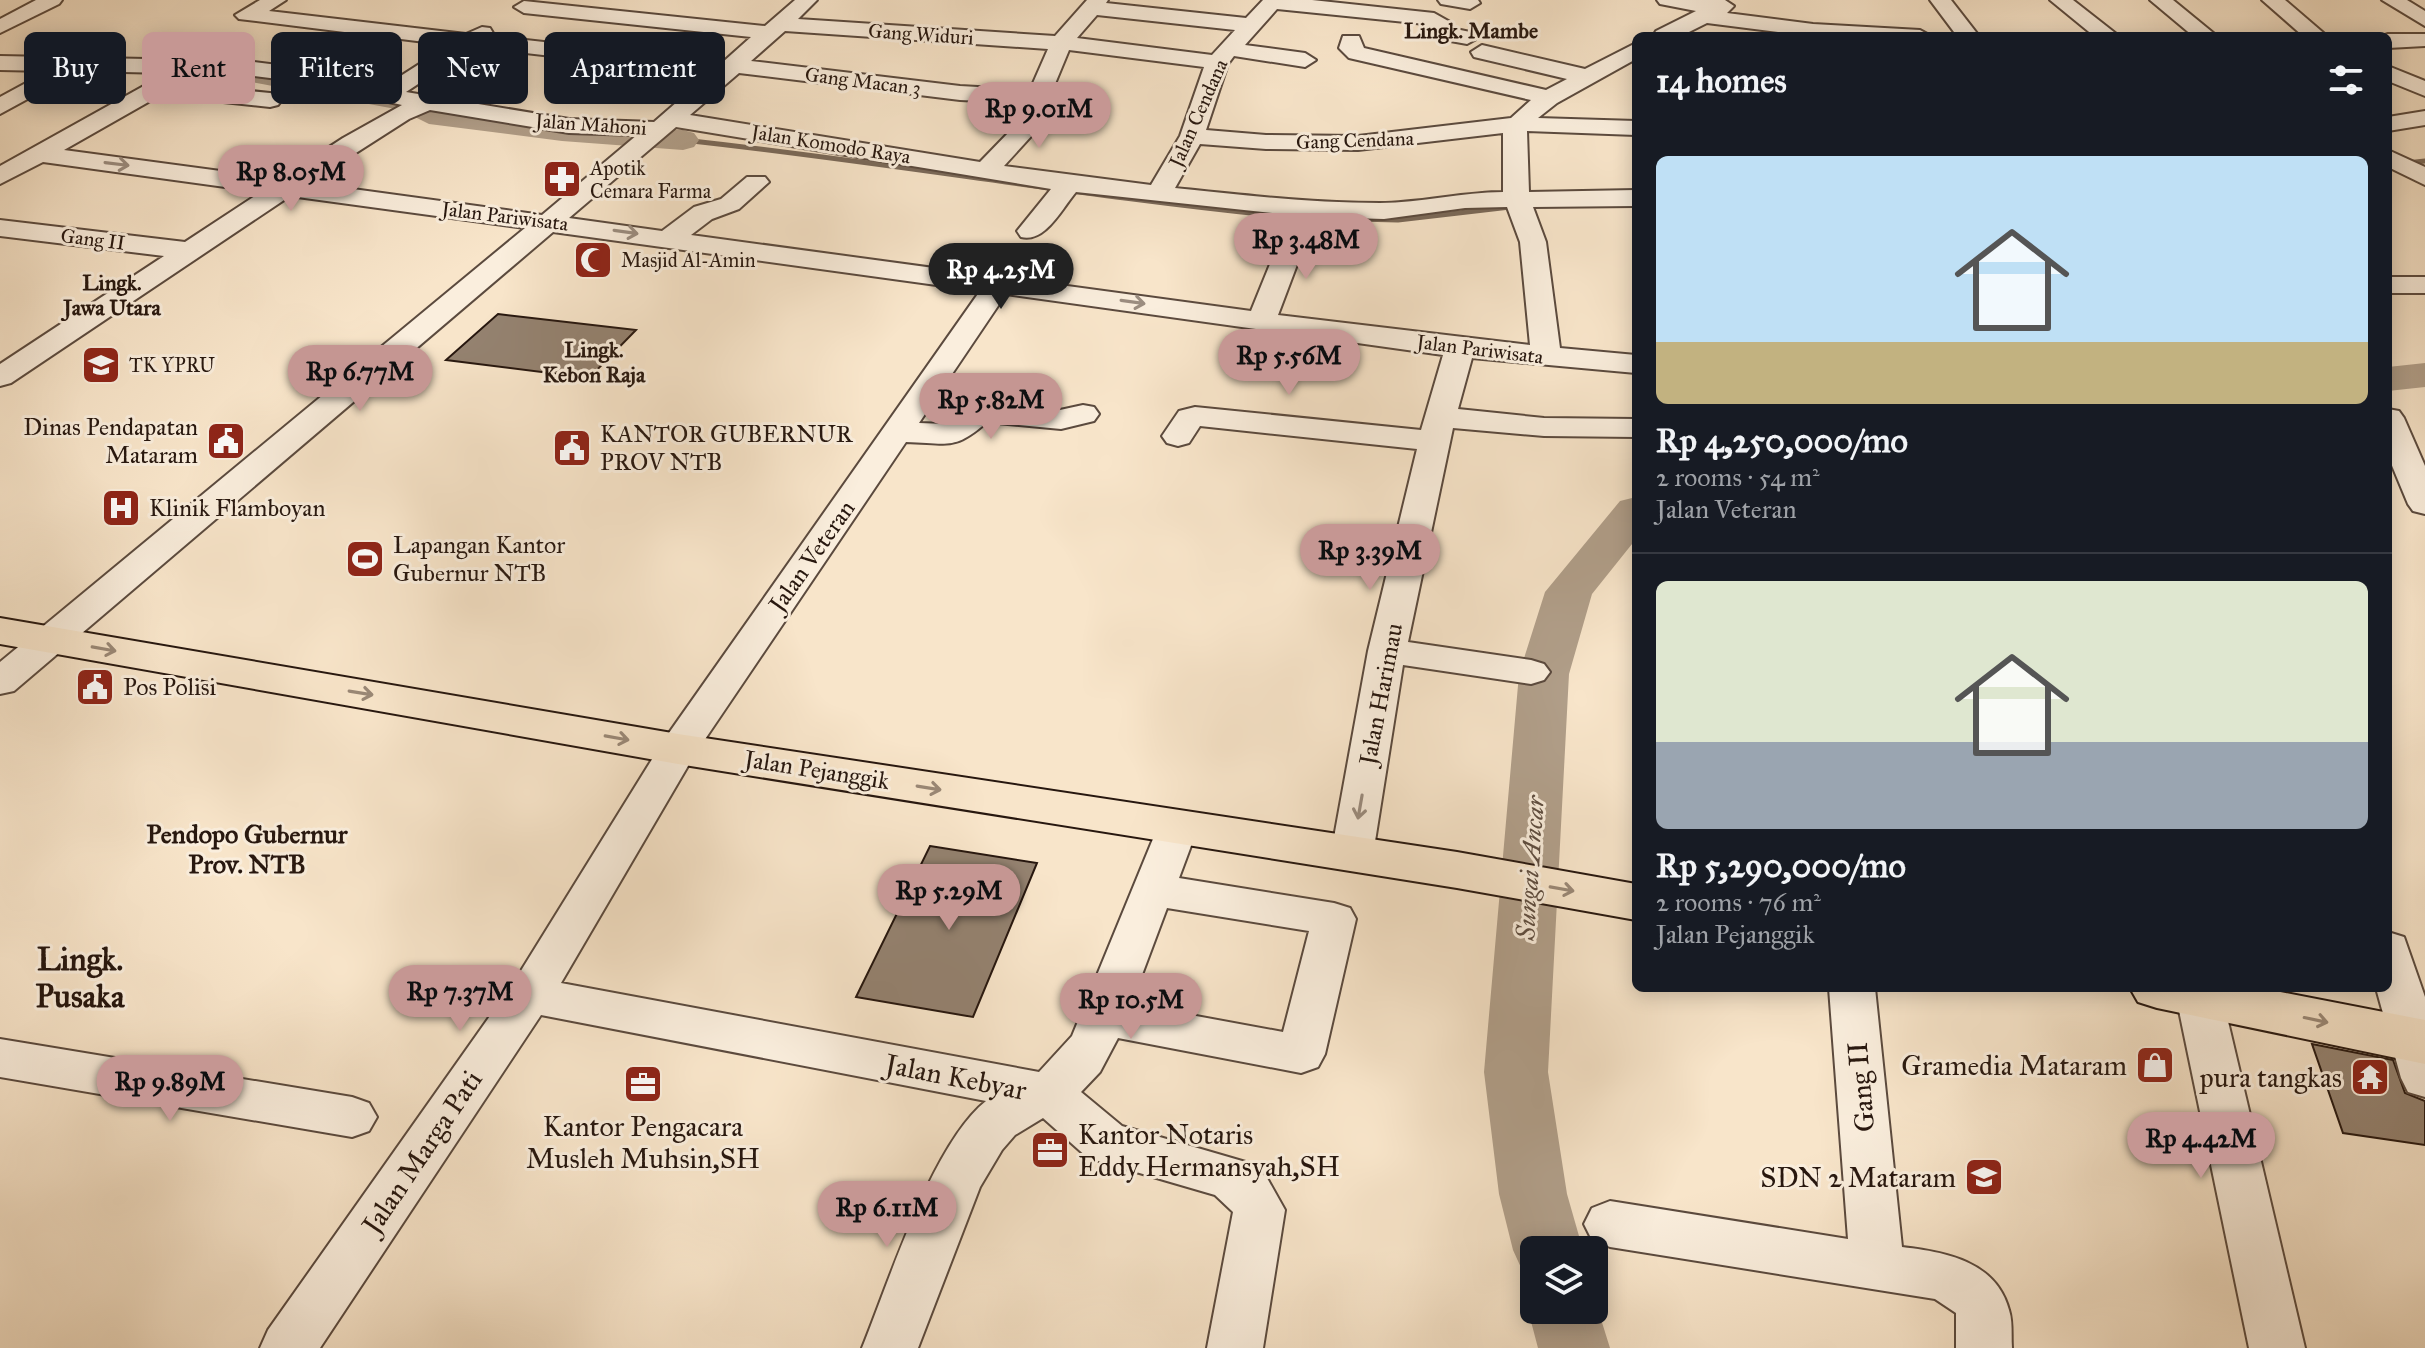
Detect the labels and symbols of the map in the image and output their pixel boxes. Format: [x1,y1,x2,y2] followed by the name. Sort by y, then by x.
[1404,17,1538,44] district label: Lingk. Mambe
[867,18,975,51] street label: Gang Widuri
[1163,55,1234,173] street label: Jalan Cendana
[804,62,922,101] street label: Gang Macan 3
[956,82,1122,150] pin: Rp 9.01M
[532,108,648,141] street label: Jalan Mahoni
[748,119,913,169] street label: Jalan Komodo Raya
[1296,126,1415,155] street label: Gang Cendana
[208,145,374,213] pin: Rp 8.05M
[589,156,712,203] place label: Apotik Cemara Farma
[104,157,130,172] one-way arrow
[541,158,583,200] pharmacy icon: Apotik Cemara Farma
[438,196,570,237] street label: Jalan Pariwisata
[1223,213,1389,281] pin: Rp 3.48M
[59,223,127,256] street label: Gang II
[613,225,638,240] one-way arrow
[572,239,614,281] mosque icon: Masjid Al-Amin
[918,243,1084,311] pin: Rp 4.25M
[621,248,756,272] place label: Masjid Al-Amin
[60,269,161,322] district label: Lingk. Jawa Utara
[1120,295,1145,310] one-way arrow
[1206,329,1372,397] pin: Rp 5.56M
[1413,329,1545,370] street label: Jalan Pariwisata
[543,336,646,388] district label: Lingk. Kebon Raja
[80,344,122,386] school or university icon: TK YPRU
[277,345,443,413] pin: Rp 6.77M
[129,353,215,377] place label: TK YPRU
[908,373,1074,441] pin: Rp 5.82M
[23,412,198,470] place label: Dinas Pendapatan Mataram
[600,419,854,477] place label: KANTOR GUBERNUR PROV NTB
[205,420,247,462] public building icon: Dinas Pendapatan Mataram
[551,427,593,469] public building icon: KANTOR GUBERNUR PROV NTB
[100,487,142,529] hospital icon: Klinik Flamboyan
[149,493,325,523] place label: Klinik Flamboyan
[761,494,861,620] street label: Jalan Veteran
[1287,524,1453,592] pin: Rp 3.39M
[393,530,565,588] place label: Lapangan Kantor Gubernur NTB
[344,538,386,580] sports icon: Lapangan Kantor Gubernur NTB
[1352,620,1409,770] street label: Jalan Harimau
[91,642,117,657] one-way arrow
[74,666,116,708] public building icon: Pos Polisi
[123,672,217,702] place label: Pos Polisi
[347,687,373,702] one-way arrow
[604,731,629,746] one-way arrow
[739,743,892,796] street label: Jalan Pejanggik
[916,781,941,796] one-way arrow
[1352,793,1367,819] one-way arrow
[1509,794,1551,942] water label: Sungai Ancar
[147,818,349,880] district label: Pendopo Gubernur Prov. NTB
[866,864,1032,932] pin: Rp 5.29M
[1548,882,1574,897] one-way arrow
[36,940,126,1016] district label: Lingk. Pusaka
[377,965,543,1033] pin: Rp 7.37M
[1048,973,1214,1041] pin: Rp 10.5M
[2302,1013,2328,1028] one-way arrow
[1840,1040,1882,1134] street label: Gang II
[2134,1044,2176,1086] shop icon: Gramedia Mataram
[880,1046,1030,1108] street label: Jalan Kebyar
[1901,1048,2127,1083] place label: Gramedia Mataram
[87,1055,253,1123] pin: Rp 9.89M
[2349,1056,2391,1098] temple icon: pura tangkas
[2199,1060,2342,1095] place label: pura tangkas
[353,1063,490,1243] street label: Jalan Marga Pati
[622,1063,664,1105] office icon: Kantor Pengacara Musleh Muhsin,SH
[526,1109,760,1176] place label: Kantor Pengacara Musleh Muhsin,SH
[2118,1112,2284,1180] pin: Rp 4.42M
[1078,1117,1340,1184] place label: Kantor Notaris Eddy Hermansyah,SH
[1029,1129,1071,1171] office icon: Kantor Notaris Eddy Hermansyah,SH
[1963,1156,2005,1198] school or university icon: SDN 2 Mataram
[1760,1160,1956,1195] place label: SDN 2 Mataram
[804,1181,970,1249] pin: Rp 6.11M

